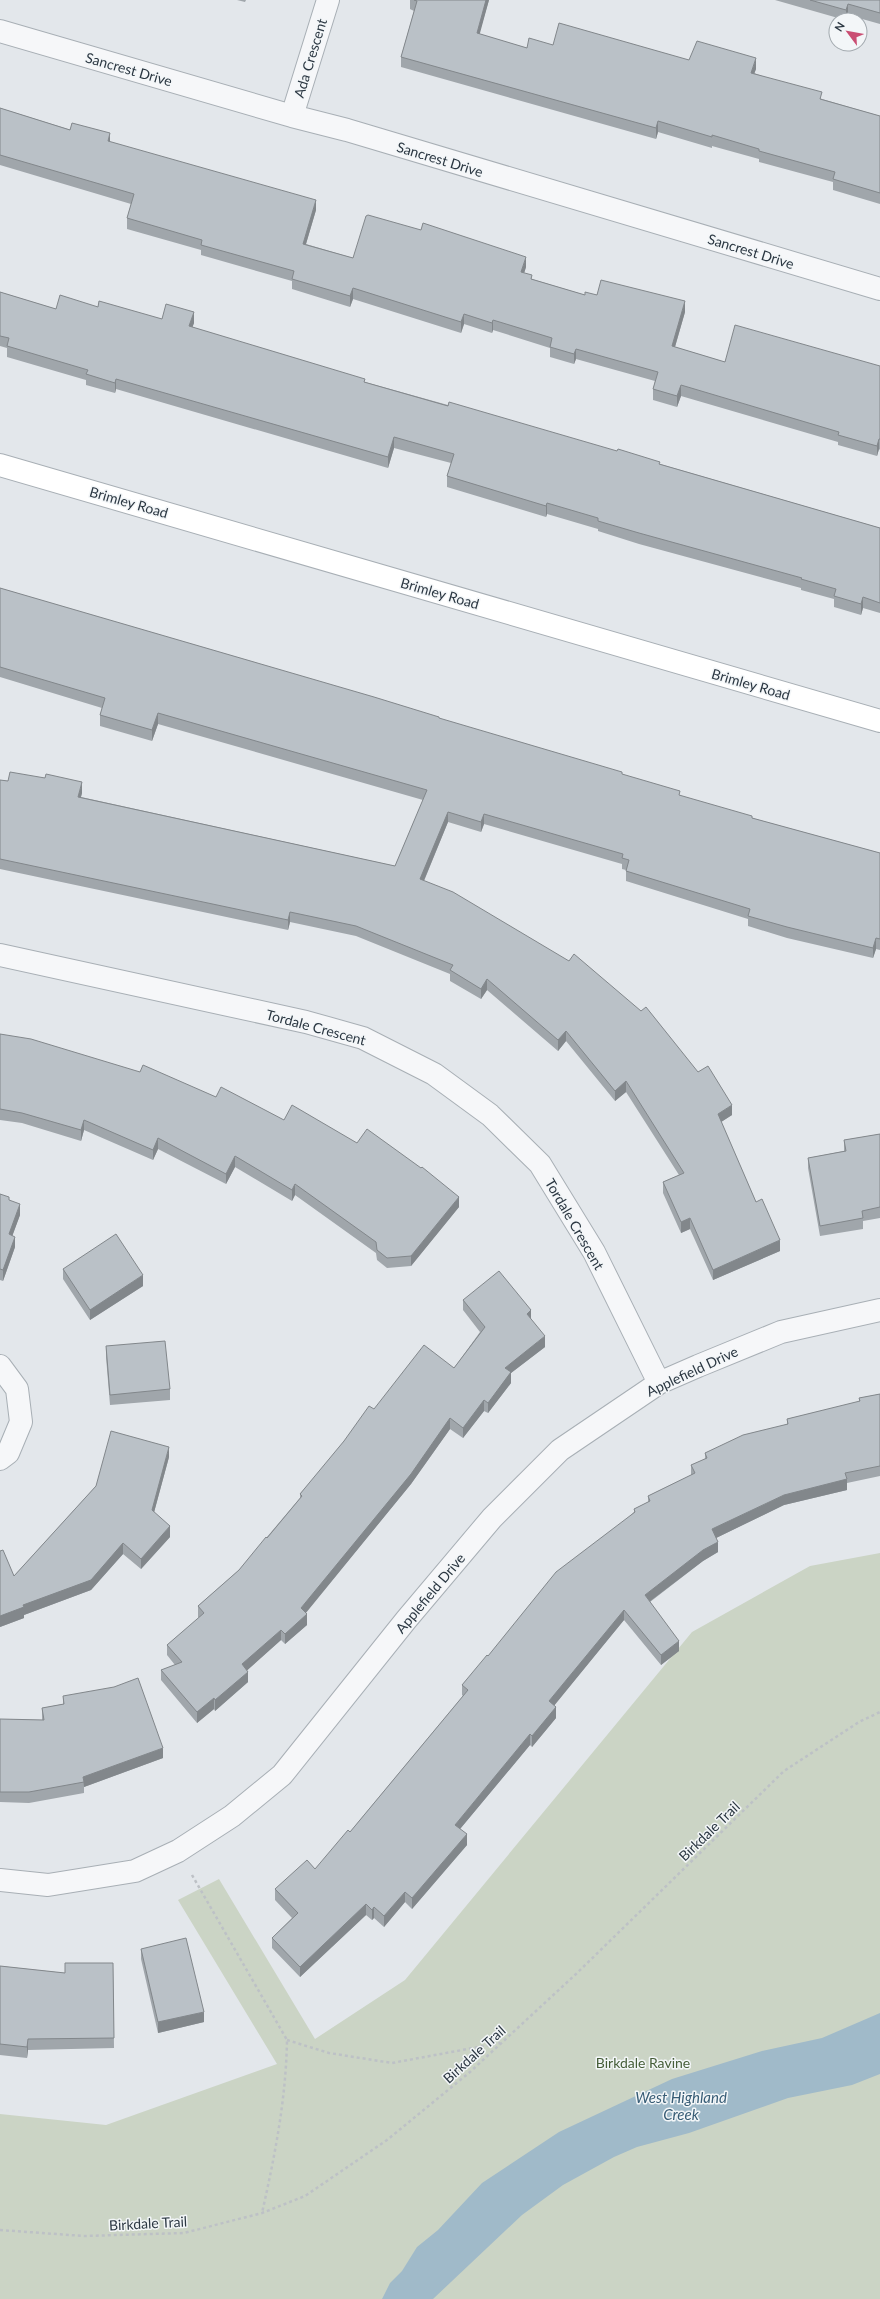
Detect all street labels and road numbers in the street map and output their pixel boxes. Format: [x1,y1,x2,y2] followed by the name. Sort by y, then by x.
[290,16,330,100] street label: Ada Crescent
[84,49,174,89] street label: Sancrest Drive
[395,138,485,180] street label: Sancrest Drive
[706,230,796,272] street label: Sancrest Drive
[88,483,170,521] street label: Brimley Road
[399,574,481,612] street label: Brimley Road
[710,665,792,703] street label: Brimley Road
[264,1006,368,1048] street label: Tordale Crescent
[542,1175,608,1273] street label: Tordale Crescent
[643,1342,741,1400] street label: Applefield Drive
[392,1550,468,1636] street label: Applefield Drive
[675,1798,743,1864] street label: Birkdale Trail
[439,2022,509,2086] street label: Birkdale Trail
[109,2212,187,2234] street label: Birkdale Trail

